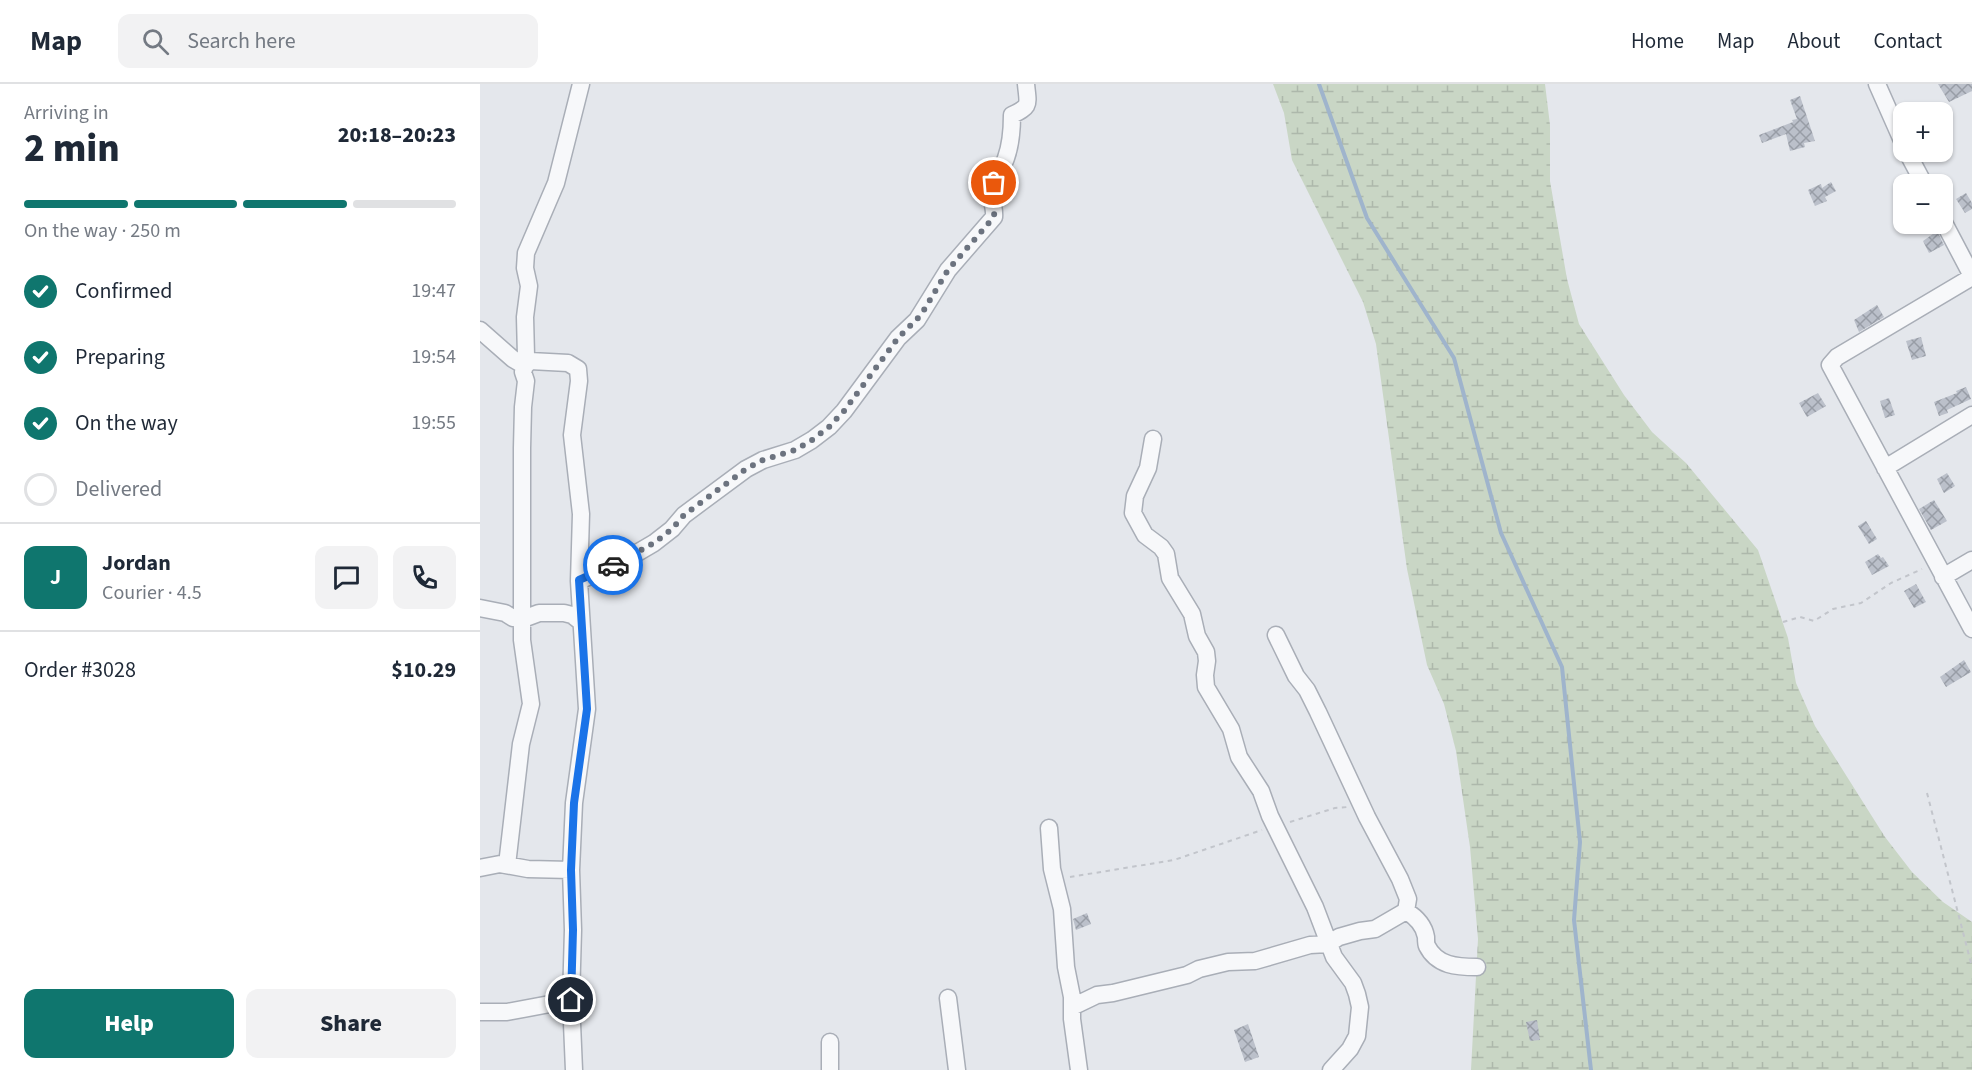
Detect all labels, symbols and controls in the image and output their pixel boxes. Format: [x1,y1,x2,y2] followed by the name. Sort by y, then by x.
[118,14,538,68] search box
[30,21,82,61] text: Map
[139,25,172,58] icon: search
[187,25,296,57] text: Search here
[1631,26,1684,56] text: Home
[1717,26,1755,56] text: Map
[1788,26,1840,56] text: About
[1873,26,1942,56] text: Contact
[24,99,109,127] text: Arriving in
[1893,102,1953,234] map controls
[1893,102,1953,162] button: +
[338,119,456,151] text: 20:18–20:23
[24,121,120,177] text: 2 min
[968,157,1019,208] pin
[977,166,1010,199] icon: bag
[1893,174,1953,234] button: −
[24,217,181,245] text: On the way · 250 m
[24,275,57,308] icon: check
[75,275,172,307] text: Confirmed
[411,277,456,305] text: 19:47
[24,341,57,374] icon: check
[75,341,165,373] text: Preparing
[411,343,456,371] text: 19:54
[24,407,57,440] icon: check
[75,407,178,439] text: On the way
[411,409,456,437] text: 19:55
[75,473,162,505] text: Delivered
[583,535,643,595] courier
[315,546,378,609] button: chat
[393,546,456,609] button: phone
[102,547,171,579] text: Jordan
[597,549,630,582] icon: car
[50,561,61,593] text: J
[102,579,202,607] text: Courier · 4.5
[24,654,136,686] text: Order #3028
[391,654,456,686] text: $10.29
[545,974,596,1025] pin
[554,983,587,1016] icon: home
[24,989,234,1058] button: Help
[246,989,456,1058] button: Share

